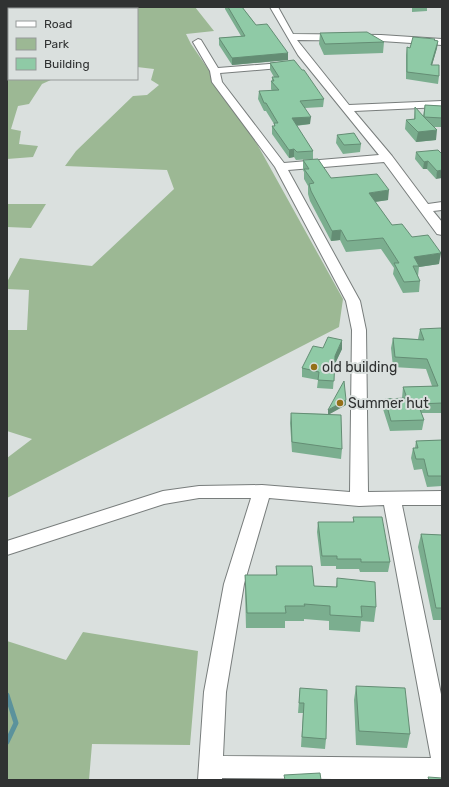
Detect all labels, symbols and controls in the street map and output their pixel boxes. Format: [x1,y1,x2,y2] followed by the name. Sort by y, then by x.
[8,8,138,80] legend
[44,17,72,31] text: Road
[44,37,70,51] text: Park
[44,57,90,71] text: Building
[322,359,397,376] place label: old building
[309,362,319,372] marker: old building
[348,395,429,412] place label: Summer hut
[335,398,345,408] marker: Summer hut

